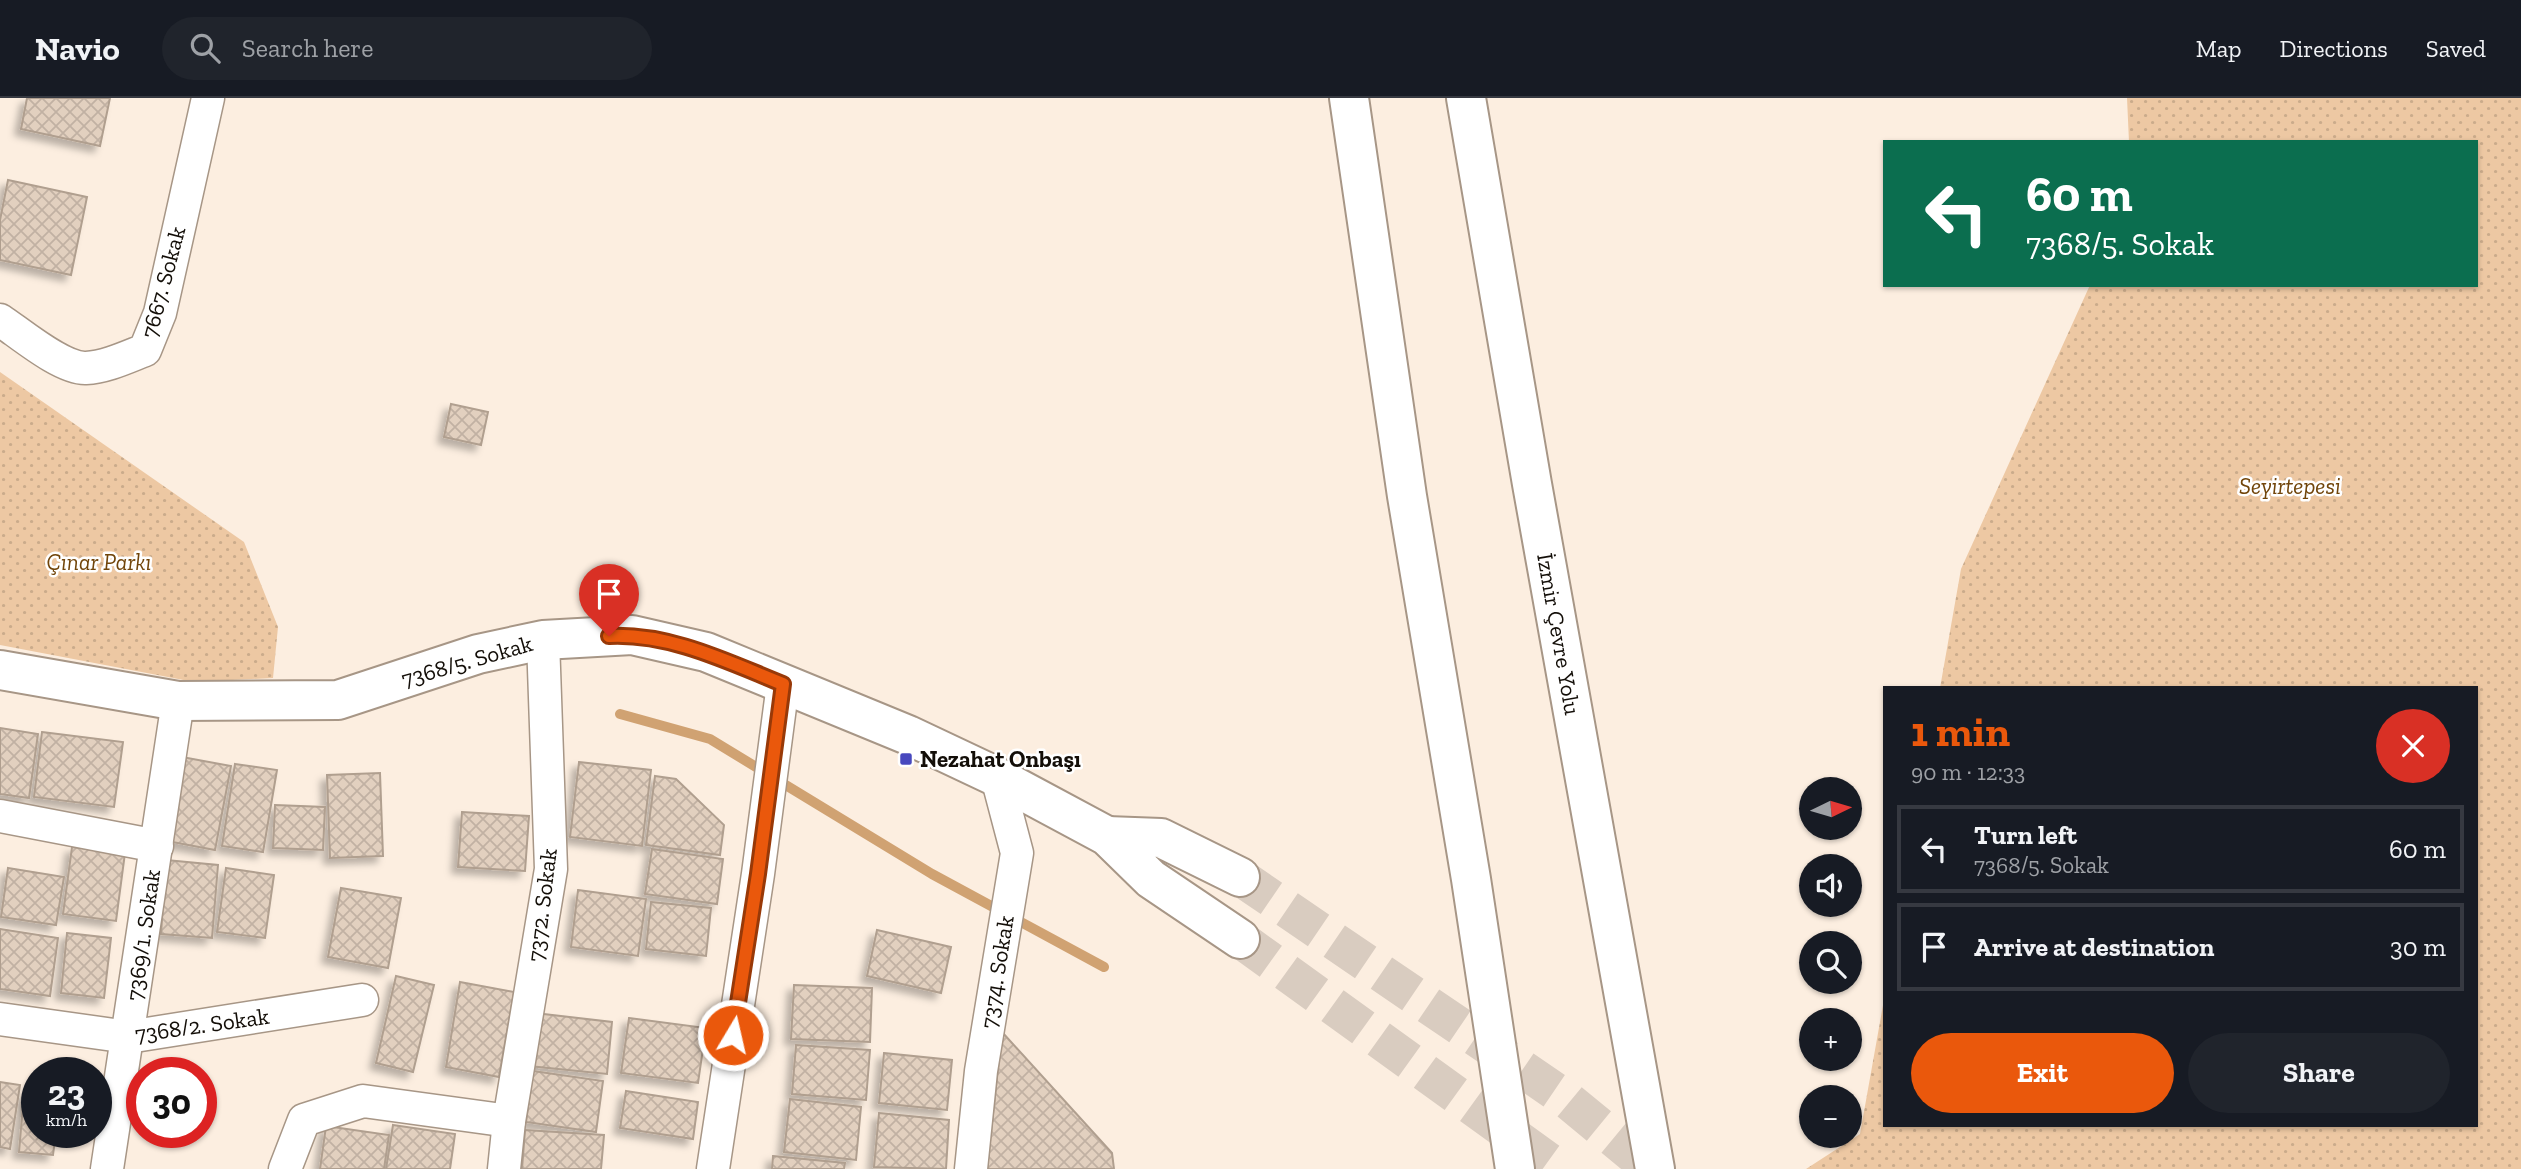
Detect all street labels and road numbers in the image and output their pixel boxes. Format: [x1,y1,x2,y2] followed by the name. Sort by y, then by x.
[135,223,191,341] street label: 7667. Sokak
[1531,551,1587,717] street label: İzmir Çevre Yolu
[398,629,536,693] street label: 7368/5. Sokak
[521,847,563,963] street label: 7372. Sokak
[120,868,166,1002] street label: 7369/1. Sokak
[974,914,1020,1030] street label: 7374. Sokak
[133,1002,271,1048] street label: 7368/2. Sokak

